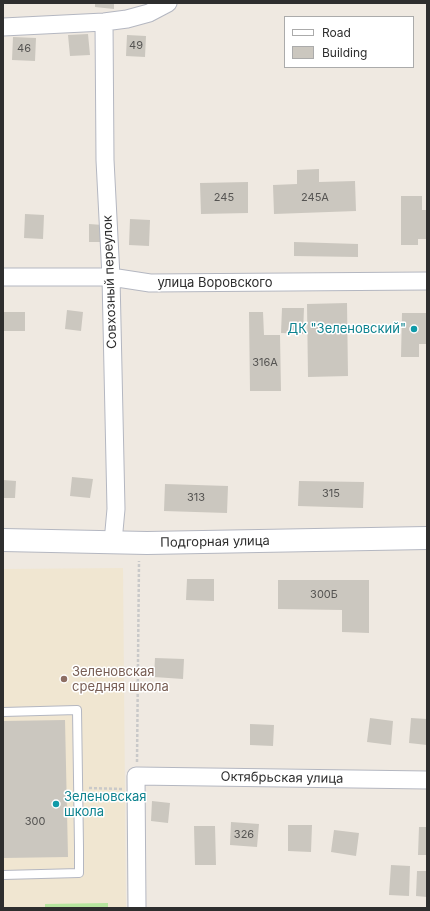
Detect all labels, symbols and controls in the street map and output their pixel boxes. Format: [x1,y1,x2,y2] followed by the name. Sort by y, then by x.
[284,16,414,68] legend
[322,25,351,40] text: Road
[129,39,143,53] house number: 49
[17,42,31,56] house number: 46
[322,45,367,60] text: Building
[214,191,234,205] house number: 245
[301,191,329,205] house number: 245А
[100,215,120,349] street label: Совхозный переулок
[157,275,273,291] street label: улица Воровского
[288,321,406,337] place label: ДК "Зеленовский"
[409,324,419,334] marker: ДК "Зеленовский"
[252,356,278,370] house number: 316А
[322,487,340,501] house number: 315
[187,491,205,505] house number: 313
[160,533,270,551] street label: Подгорная улица
[310,588,338,602] house number: 300Б
[72,664,169,695] place label: Зеленовская средняя школа
[59,674,69,684] marker: Зеленовская средняя школа
[221,769,343,787] street label: Октябрьская улица
[64,789,146,820] place label: Зеленовская школа
[51,799,61,809] marker: Зеленовская школа
[25,815,45,829] house number: 300
[234,828,254,842] house number: 326

